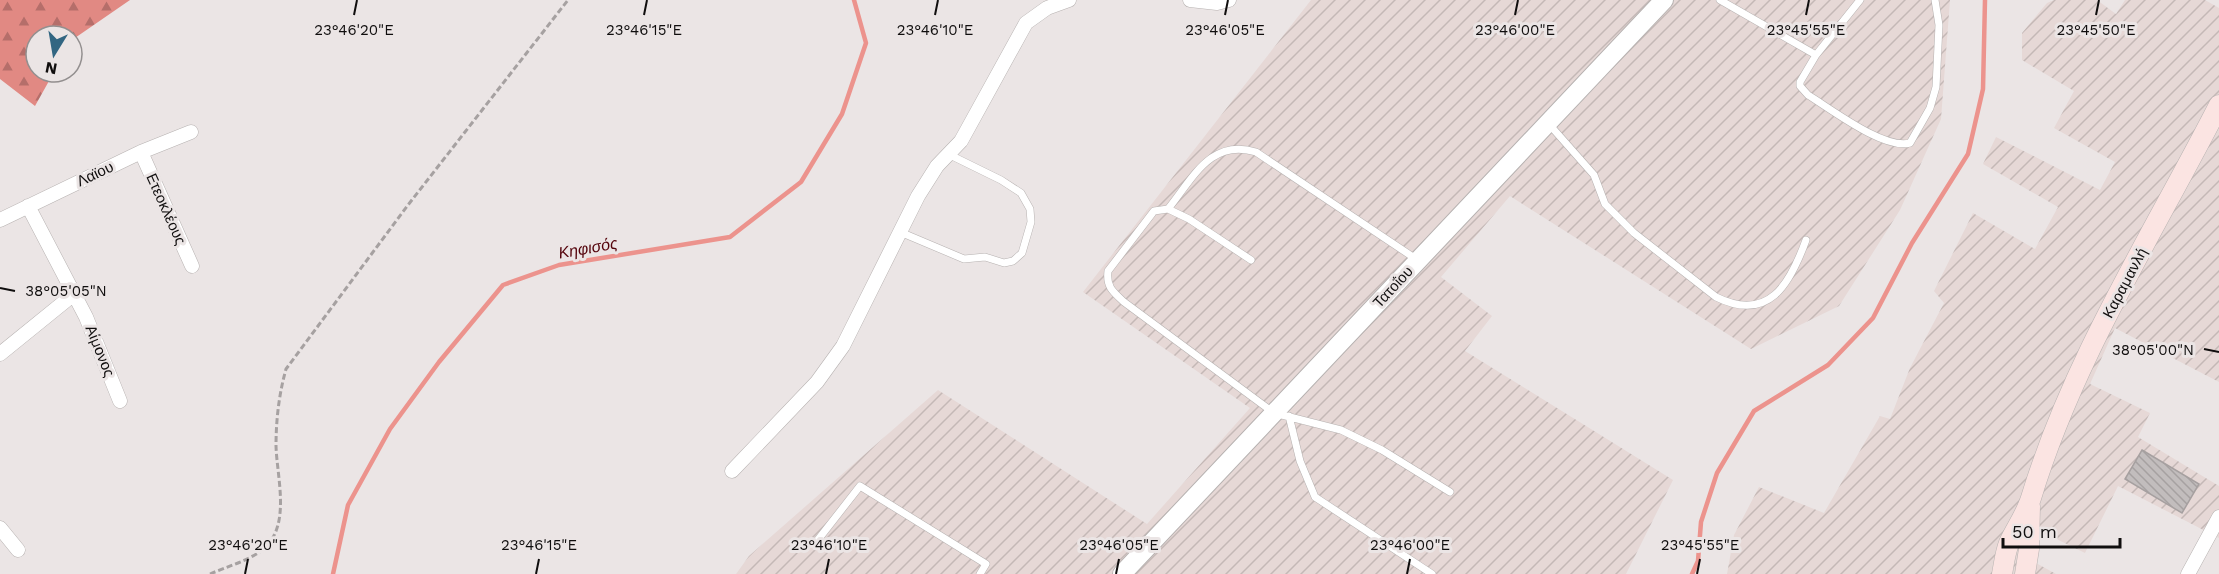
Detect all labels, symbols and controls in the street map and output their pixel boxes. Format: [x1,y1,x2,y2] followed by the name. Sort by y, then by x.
[314,21,394,39] text: 23°46'20"E
[606,21,682,39] text: 23°46'15"E
[897,21,973,39] text: 23°46'10"E
[1185,21,1265,39] text: 23°46'05"E
[1475,21,1555,39] text: 23°46'00"E
[1767,21,1845,39] text: 23°45'55"E
[2056,21,2136,39] text: 23°45'50"E
[24,24,84,84] north arrow
[44,58,59,79] text: N
[74,158,116,190] street label: Λαϊου
[142,170,190,248] street label: Ετεοκλέους
[557,233,619,263] water label: Κηφισός
[2099,245,2151,321] street label: Καραμανλή
[1369,263,1417,311] street label: Τατοΐου
[25,282,107,300] text: 38°05'05"N
[82,323,118,379] street label: Αίμονος
[2112,341,2194,359] text: 38°05'00"N
[2003,511,2120,549] scale bar
[2012,521,2057,542] text: 50 m
[208,536,288,554] text: 23°46'20"E
[501,536,577,554] text: 23°46'15"E
[791,536,867,554] text: 23°46'10"E
[1079,536,1159,554] text: 23°46'05"E
[1370,536,1450,554] text: 23°46'00"E
[1661,536,1739,554] text: 23°45'55"E

